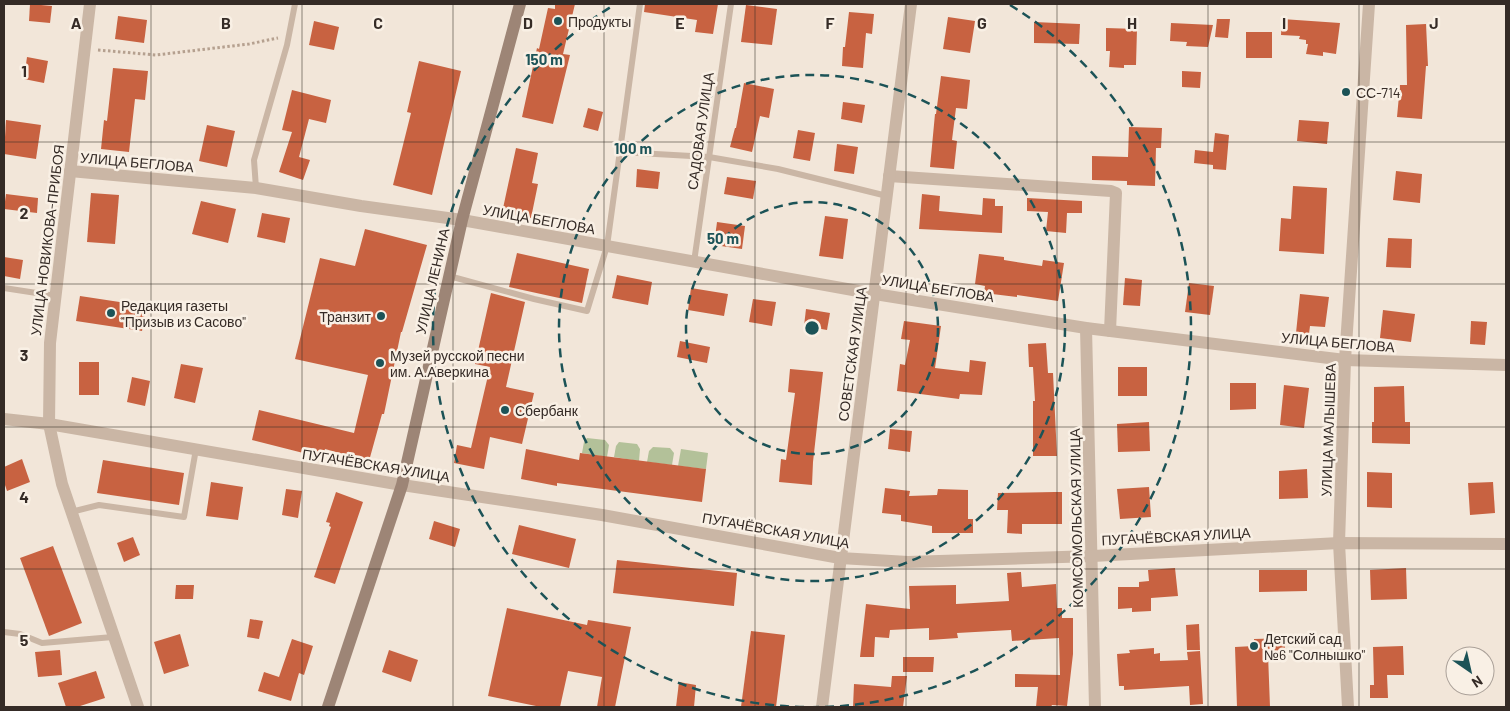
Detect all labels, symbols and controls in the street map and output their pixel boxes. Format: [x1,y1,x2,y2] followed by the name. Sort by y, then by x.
[71,13,82,32] text: A
[221,13,231,32] text: B
[373,13,383,32] text: C
[523,13,533,32] text: D
[568,13,631,30] place label: Продукты
[675,13,685,32] text: E
[826,13,835,32] text: F
[977,13,987,32] text: G
[1127,13,1137,32] text: H
[1282,13,1286,32] text: I
[1429,13,1439,32] text: J
[552,15,564,27] marker: Продукты
[525,50,563,68] text: 150 m
[21,61,27,80] text: 1
[683,71,717,191] street label: САДОВАЯ УЛИЦА
[1356,84,1401,101] place label: СС-714
[1340,86,1352,98] marker: СС-714
[614,139,652,157] text: 100 m
[27,143,67,337] street label: УЛИЦА НОВИКОВА-ПРИБОЯ
[80,149,195,175] street label: УЛИЦА БЕГЛОВА
[481,201,597,237] street label: УЛИЦА БЕГЛОВА
[20,203,29,222] text: 2
[412,226,453,336] street label: УЛИЦА ЛЕНИНА
[707,229,739,247] text: 50 m
[880,271,996,305] street label: УЛИЦА БЕГЛОВА
[834,285,870,422] street label: СОВЕТСКАЯ УЛИЦА
[121,297,246,330] place label: Редакция газеты "Призыв из Сасово"
[105,307,117,319] marker: Редакция газеты "Призыв из Сасово"
[319,308,372,325] place label: Транзит
[375,310,387,322] marker: Транзит
[803,319,821,337] centre of rings
[1281,329,1396,355] street label: УЛИЦА БЕГЛОВА
[20,345,28,364] text: 3
[390,347,525,380] place label: Музей русской песни им. А.Аверкина
[374,357,386,369] marker: Музей русской песни им. А.Аверкина
[1317,362,1339,497] street label: УЛИЦА МАЛЫШЕВА
[515,402,579,419] place label: Сбербанк
[499,404,511,416] marker: Сбербанк
[1066,427,1086,608] street label: КОМСОМОЛЬСКАЯ УЛИЦА
[301,445,452,485] street label: ПУГАЧЁВСКАЯ УЛИЦА
[19,487,29,506] text: 4
[701,509,852,551] street label: ПУГАЧЁВСКАЯ УЛИЦА
[1101,524,1252,548] street label: ПУГАЧЁВСКАЯ УЛИЦА
[20,630,29,649] text: 5
[1264,630,1366,663] place label: Детский сад №6 "Солнышко"
[1248,640,1260,652] marker: Детский сад №6 "Солнышко"
[1445,646,1495,696] north arrow
[1469,673,1486,692] text: N

